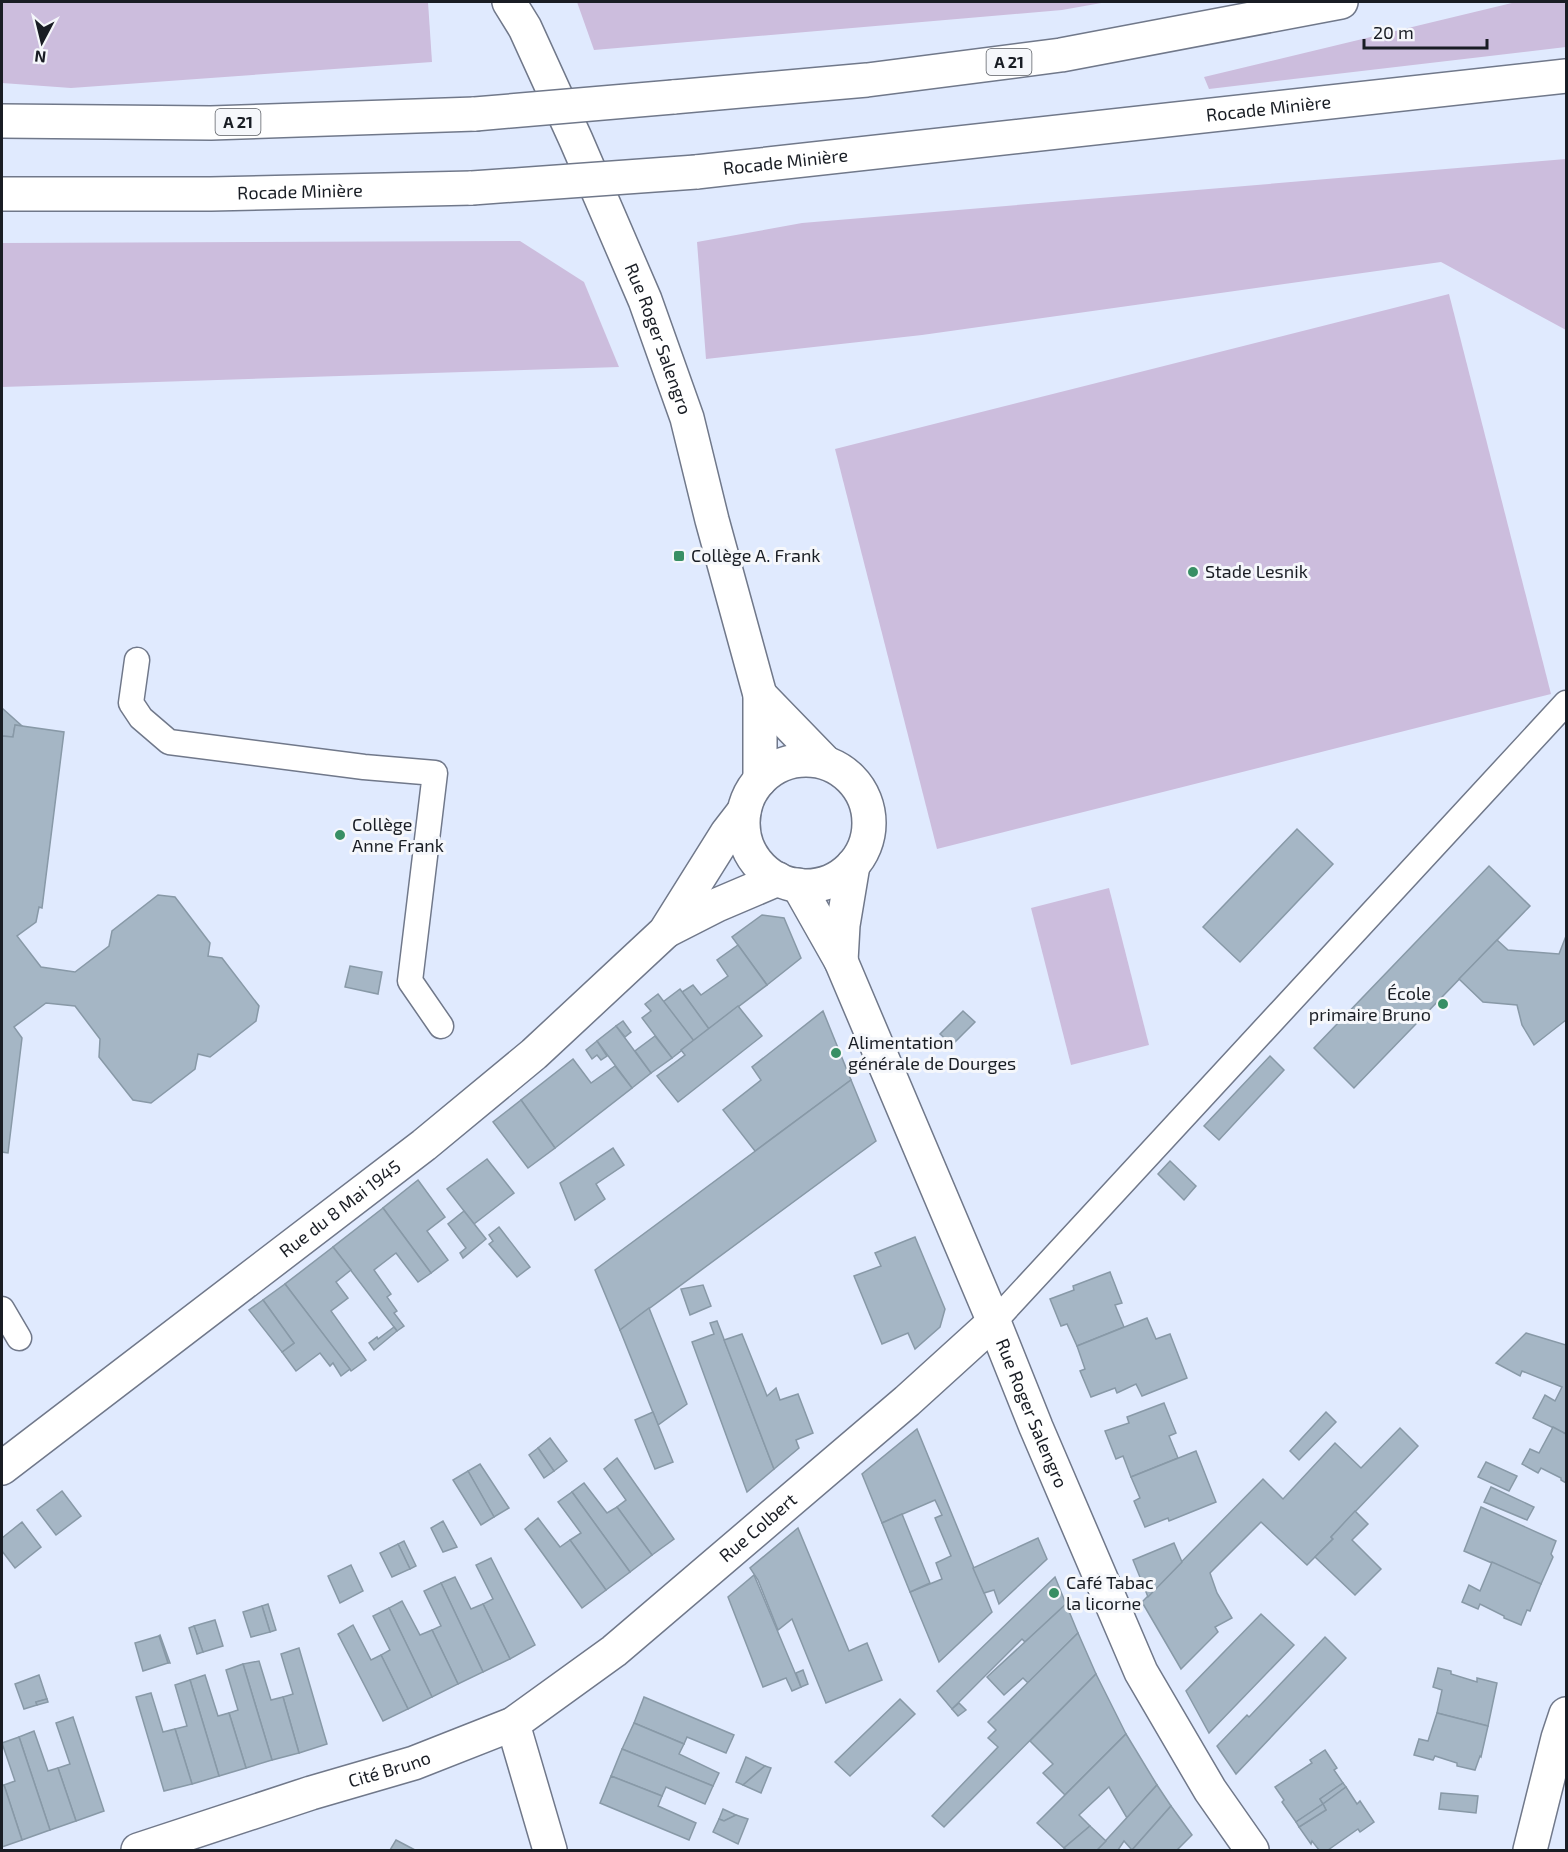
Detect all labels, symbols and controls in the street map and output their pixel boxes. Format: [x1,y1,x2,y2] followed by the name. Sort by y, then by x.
[12,12,72,72] north arrow
[1364,12,1487,50] scale bar
[1373,21,1414,43] text: 20 m
[33,47,47,68] text: N
[986,49,1032,75] road number: A 21
[1205,90,1332,126] street label: Rocade Minière
[216,109,260,135] road number: A 21
[722,143,849,179] street label: Rocade Minière
[237,179,363,203] street label: Rocade Minière
[621,260,697,417] street label: Rue Roger Salengro
[691,544,821,566] place label: Collège A. Frank
[672,549,686,563] marker: Collège A. Frank
[1205,560,1308,582] place label: Stade Lesnik
[1186,565,1200,579] marker: Stade Lesnik
[352,813,444,856] place label: Collège Anne Frank
[333,828,347,842] marker: Collège Anne Frank
[1309,982,1431,1025] place label: École primaire Bruno
[1436,997,1450,1011] marker: École primaire Bruno
[848,1031,1016,1074] place label: Alimentation générale de Dourges
[829,1046,843,1060] marker: Alimentation générale de Dourges
[275,1155,405,1262] street label: Rue du 8 Mai 1945
[992,1335,1073,1491] street label: Rue Roger Salengro
[714,1488,801,1566] street label: Rue Colbert
[1066,1571,1154,1614] place label: Café Tabac la licorne
[1047,1586,1061,1600] marker: Café Tabac la licorne
[346,1746,433,1792] street label: Cité Bruno

